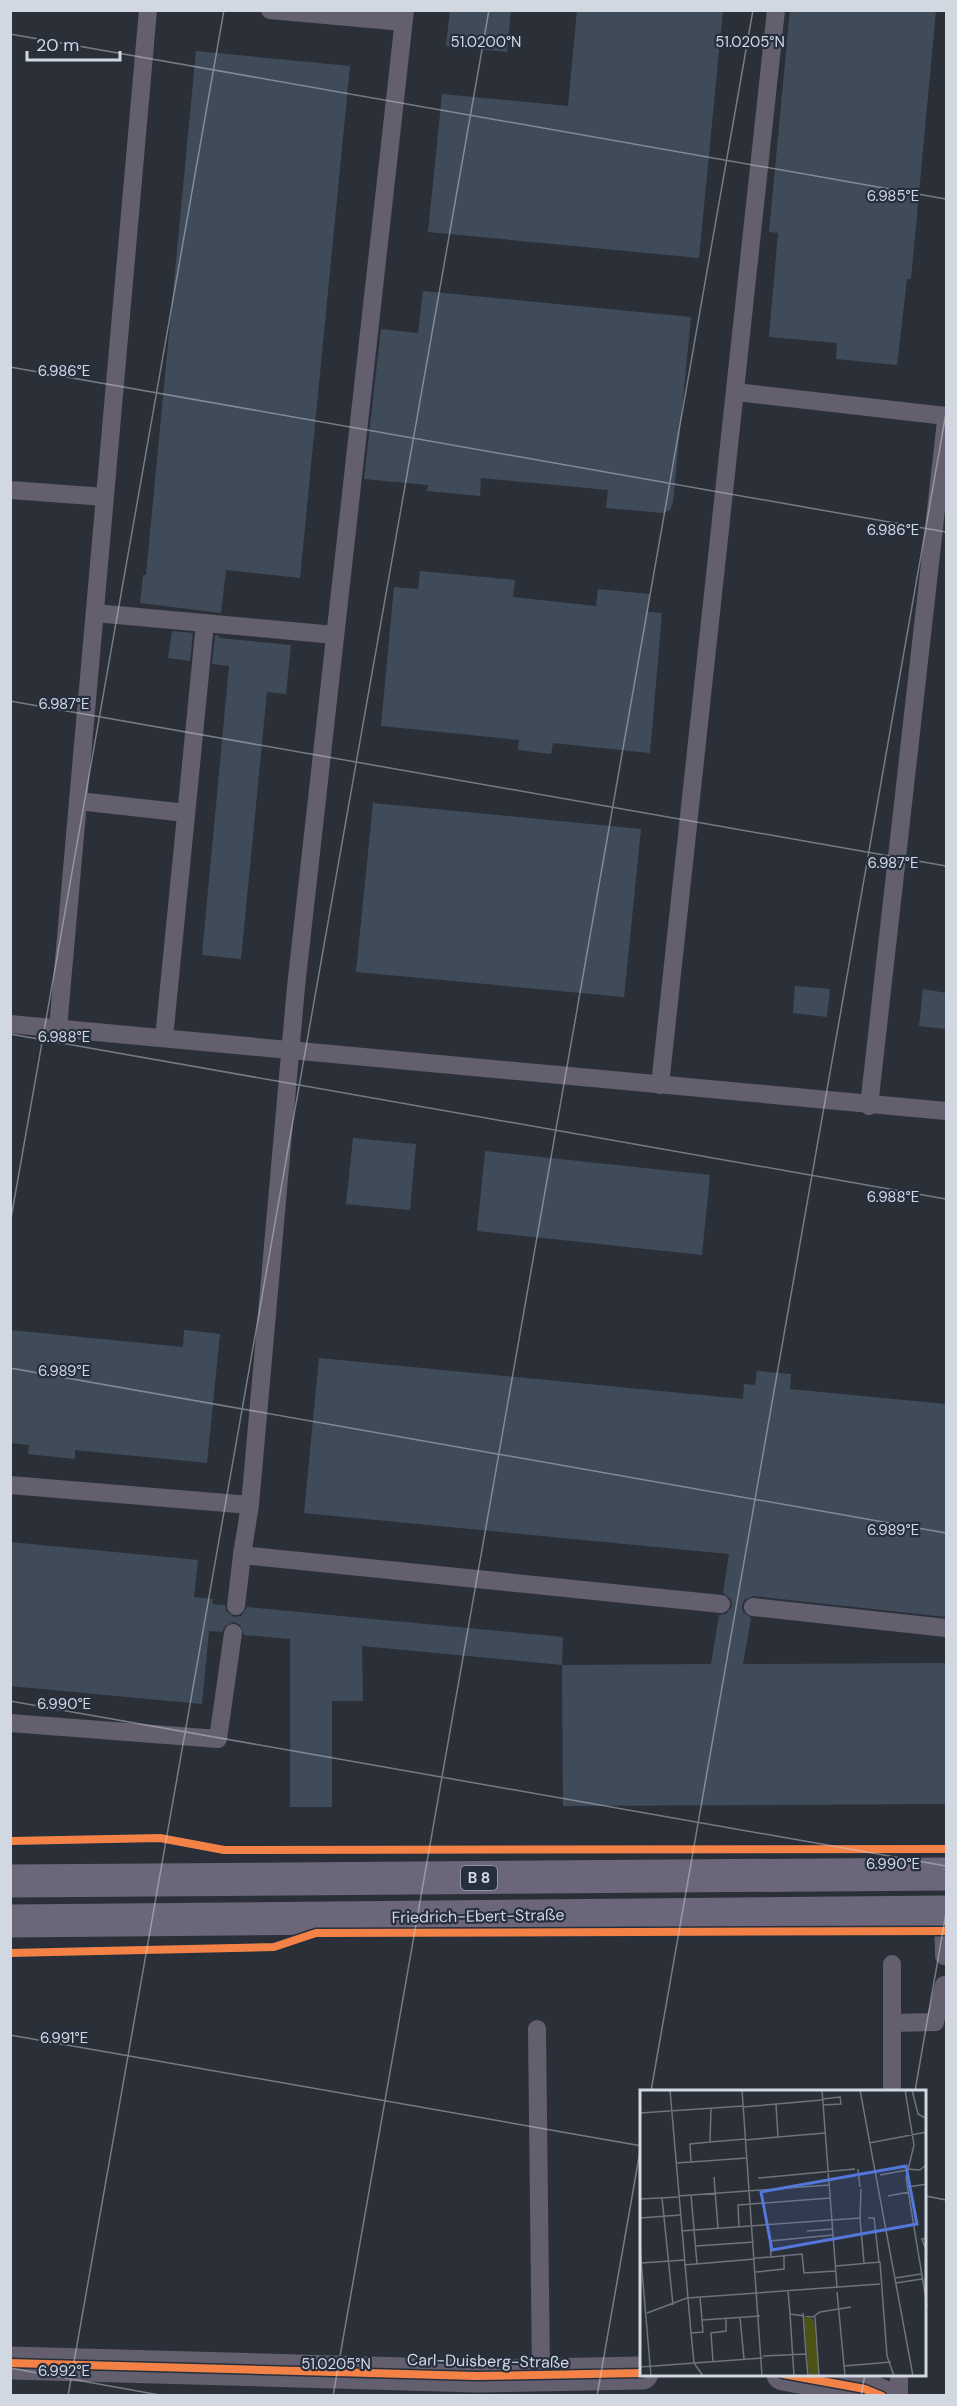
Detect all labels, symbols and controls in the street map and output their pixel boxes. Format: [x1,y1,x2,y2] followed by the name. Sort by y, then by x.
[27,24,120,62] scale bar
[451,32,521,52] text: 51.0200°N
[715,32,785,52] text: 51.0205°N
[36,33,79,57] text: 20 m
[867,186,919,206] text: 6.985°E
[38,361,90,381] text: 6.986°E
[867,520,919,540] text: 6.986°E
[39,694,89,714] text: 6.987°E
[868,853,918,873] text: 6.987°E
[38,1027,90,1047] text: 6.988°E
[867,1187,919,1207] text: 6.988°E
[38,1361,90,1381] text: 6.989°E
[867,1520,919,1540] text: 6.989°E
[37,1694,91,1714] text: 6.990°E
[866,1854,920,1874] text: 6.990°E
[461,1866,497,1890] road number: B 8
[391,1904,565,1928] street label: Friedrich-Ebert-Straße
[40,2028,88,2048] text: 6.991°E
[640,2090,927,2376] inset map
[407,2349,569,2373] street label: Carl-Duisberg-Straße
[301,2354,371,2374] text: 51.0205°N
[38,2361,90,2381] text: 6.992°E

